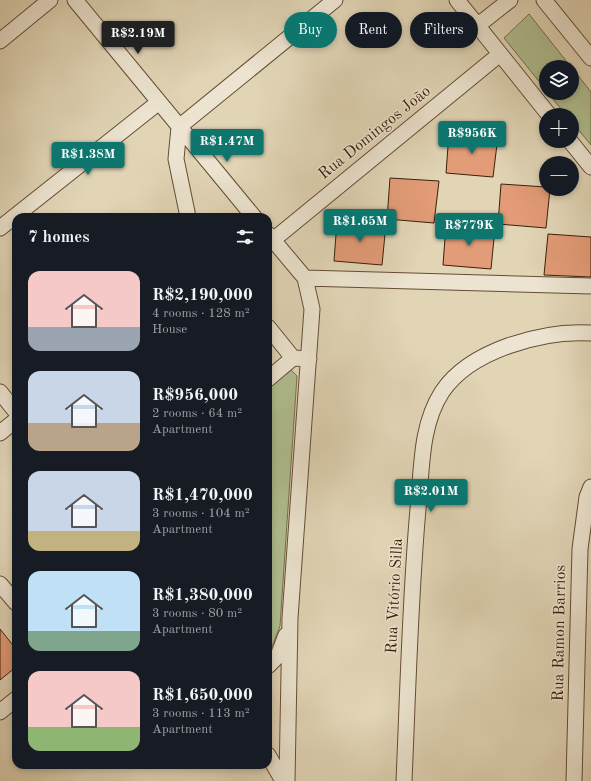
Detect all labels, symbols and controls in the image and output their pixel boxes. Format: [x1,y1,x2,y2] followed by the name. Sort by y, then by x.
[284,12,337,48] chip: Buy
[345,12,402,48] chip: Rent
[410,12,478,48] chip: Filters
[101,21,175,55] pin: R$2.19M
[111,27,165,40] text: R$2.19M
[539,60,579,196] map controls
[539,60,579,100] button: layers
[316,83,434,183] street label: Rua Domingos João
[539,108,579,148] button: +
[439,121,505,155] pin: R$956K
[447,127,497,140] text: R$956K
[190,129,264,163] pin: R$1.47M
[200,135,254,148] text: R$1.47M
[51,142,125,176] pin: R$1.38M
[61,148,115,161] text: R$1.38M
[539,156,579,196] button: −
[323,209,397,243] pin: R$1.65M
[436,213,502,247] pin: R$779K
[333,215,387,228] text: R$1.65M
[444,219,494,232] text: R$779K
[234,226,256,248] icon: filters
[28,229,90,246] text: 7 homes
[60,287,108,335] icon: home
[152,287,253,304] text: R$2,190,000
[152,307,250,320] text: 4 rooms · 128 m²
[152,323,187,336] text: House
[60,387,108,435] icon: home
[152,387,238,404] text: R$956,000
[152,407,242,420] text: 2 rooms · 64 m²
[152,423,213,436] text: Apartment
[394,479,468,513] pin: R$2.01M
[404,485,458,498] text: R$2.01M
[60,487,108,535] icon: home
[152,487,253,504] text: R$1,470,000
[152,507,250,520] text: 3 rooms · 104 m²
[152,523,213,536] text: Apartment
[384,538,406,654] street label: Rua Vitório Silla
[551,564,569,702] street label: Rua Ramon Barrios
[60,587,108,635] icon: home
[152,587,253,604] text: R$1,380,000
[152,607,242,620] text: 3 rooms · 80 m²
[152,623,213,636] text: Apartment
[60,687,108,735] icon: home
[152,687,253,704] text: R$1,650,000
[152,707,250,720] text: 3 rooms · 113 m²
[152,723,213,736] text: Apartment

